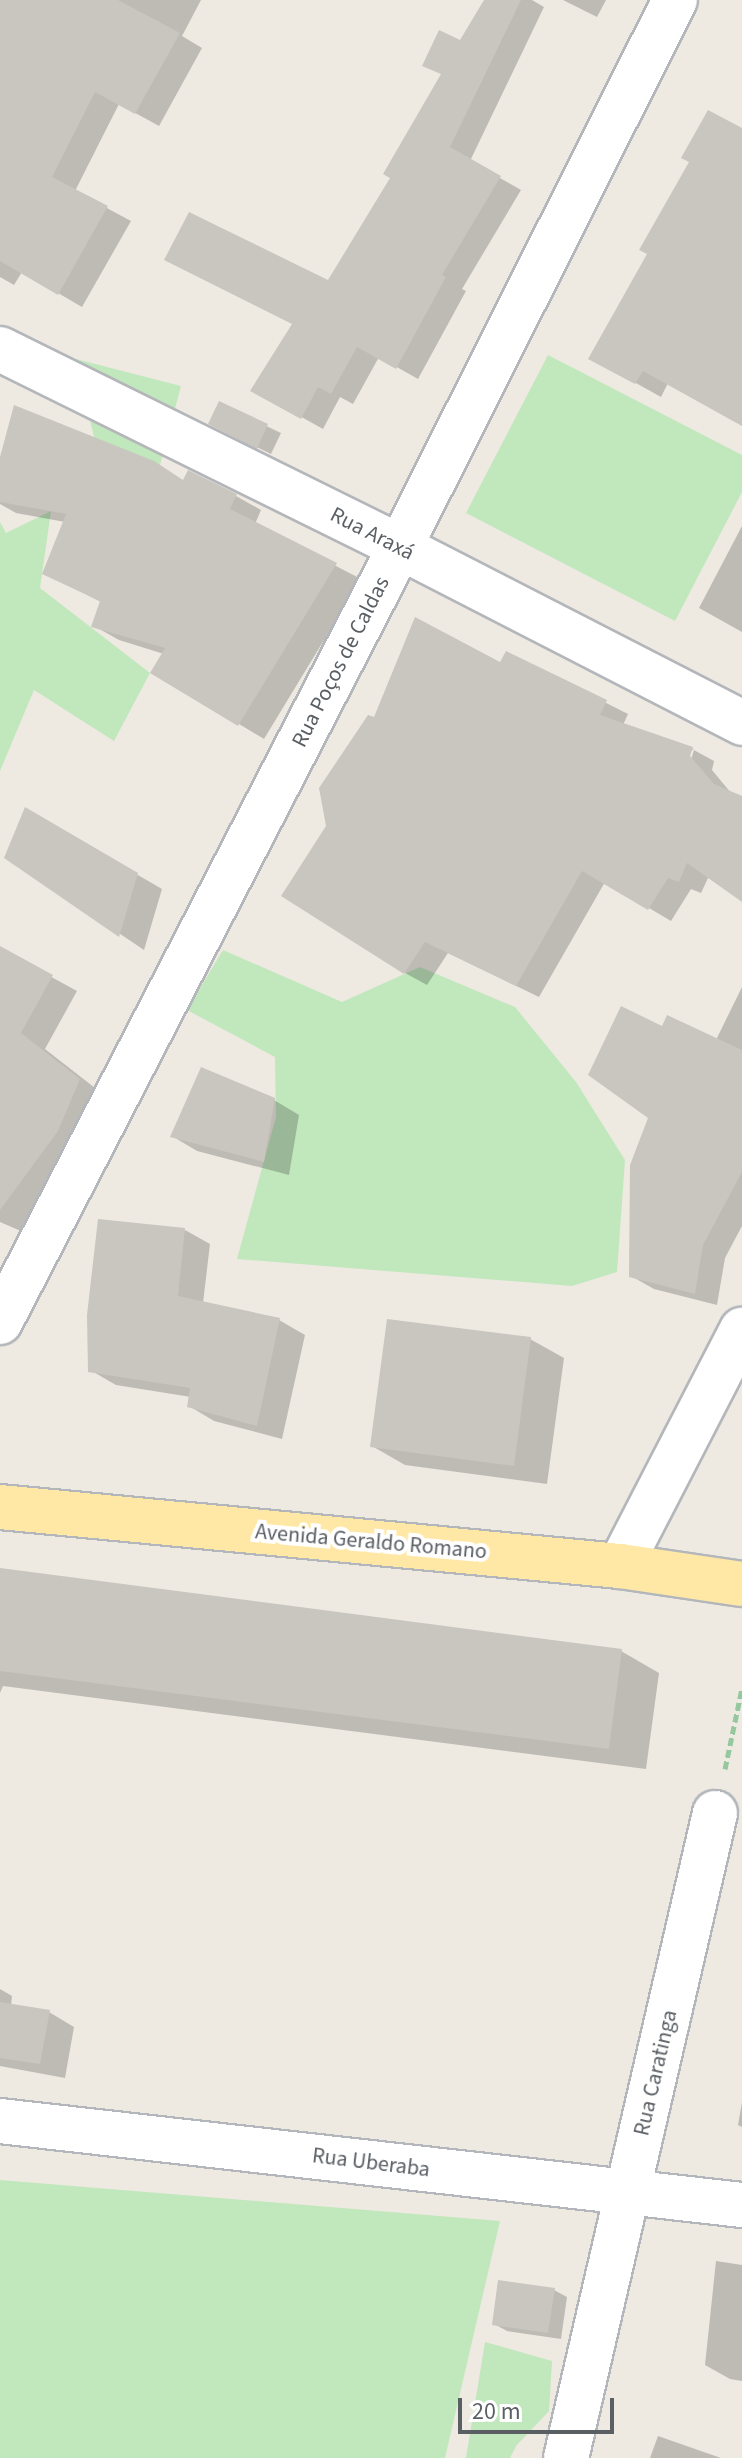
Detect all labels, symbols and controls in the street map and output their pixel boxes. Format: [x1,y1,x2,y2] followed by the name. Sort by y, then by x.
[326,502,418,566] street label: Rua Araxá
[287,572,395,752] street label: Rua Poços de Caldas
[254,1519,488,1565] street label: Avenida Geraldo Romano
[629,2008,683,2138] street label: Rua Caratinga
[311,2143,431,2183] street label: Rua Uberaba
[462,2382,618,2432] scale bar
[472,2394,521,2429] text: 20 m

